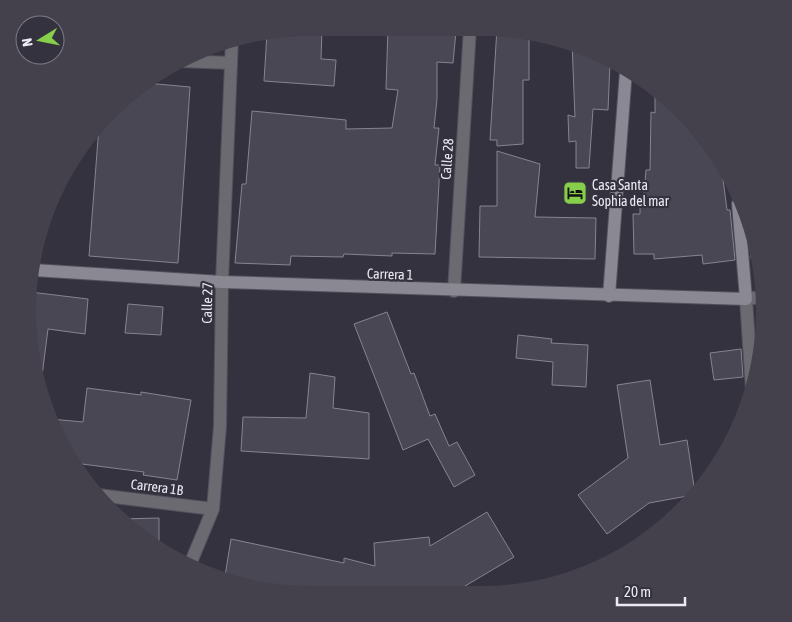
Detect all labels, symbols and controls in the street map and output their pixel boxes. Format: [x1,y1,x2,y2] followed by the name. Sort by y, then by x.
[15,15,65,65] north arrow
[19,37,36,48] text: N
[438,137,456,180] street label: Calle 28
[592,177,670,209] place label: Casa Santa Sophia del mar
[562,180,588,206] hotel icon: Casa Santa Sophia del mar
[367,265,413,283] street label: Carrera 1
[199,282,215,324] street label: Calle 27
[130,476,185,498] street label: Carrera 1B
[617,574,684,606] scale bar
[624,583,651,600] text: 20 m

